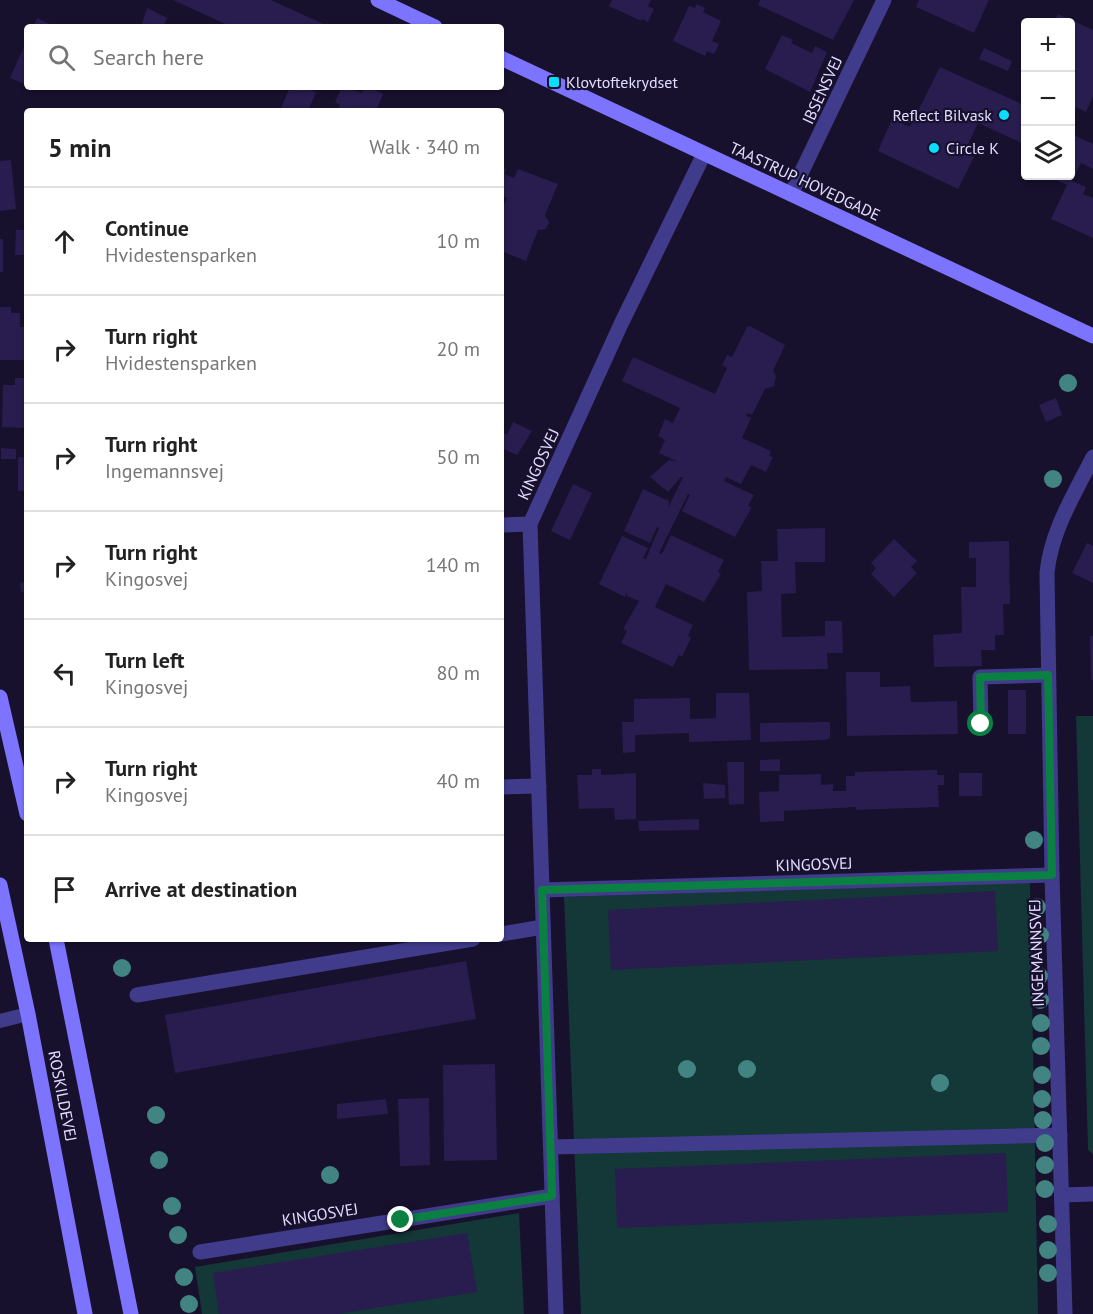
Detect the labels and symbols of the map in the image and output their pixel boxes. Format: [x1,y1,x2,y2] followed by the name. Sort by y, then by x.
[798,53,846,127] street label: IBSENSVEJ
[566,72,678,92] place label: Klovtoftekrydset
[547,75,561,89] marker: Klovtoftekrydset
[893,105,992,125] place label: Reflect Bilvask
[997,108,1011,122] marker: Reflect Bilvask
[726,137,884,225] street label: TAASTRUP HOVEDGADE
[946,138,999,158] place label: Circle K
[927,141,941,155] marker: Circle K
[513,425,563,503] street label: KINGOSVEJ
[967,710,993,736] route start
[775,853,853,875] street label: KINGOSVEJ
[1024,899,1048,1007] street label: INGEMANNSVEJ
[44,1049,82,1143] street label: ROSKILDEVEJ
[281,1198,359,1230] street label: KINGOSVEJ
[387,1206,413,1232] route end

